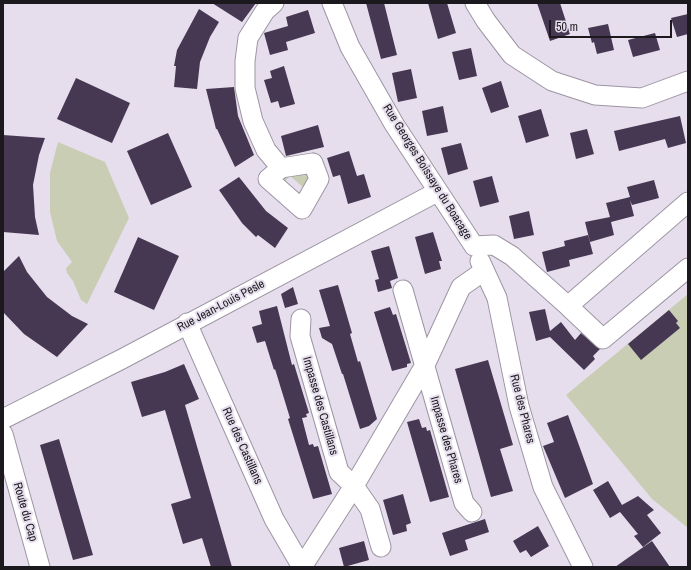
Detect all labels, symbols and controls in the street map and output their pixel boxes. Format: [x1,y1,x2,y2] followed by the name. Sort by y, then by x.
[551,12,674,38] scale bar
[556,19,578,35] text: 50 m
[379,102,475,242] street label: Rue Georges Boissaye du Boacage
[175,277,267,335] street label: Rue Jean-Louis Pesle
[299,355,341,457] street label: Impasse des Castillans
[506,373,538,445] street label: Rue des Phares
[427,395,465,485] street label: Impasse des Phares
[219,405,265,487] street label: Rue des Castillans
[10,481,40,543] street label: Route du Cap

